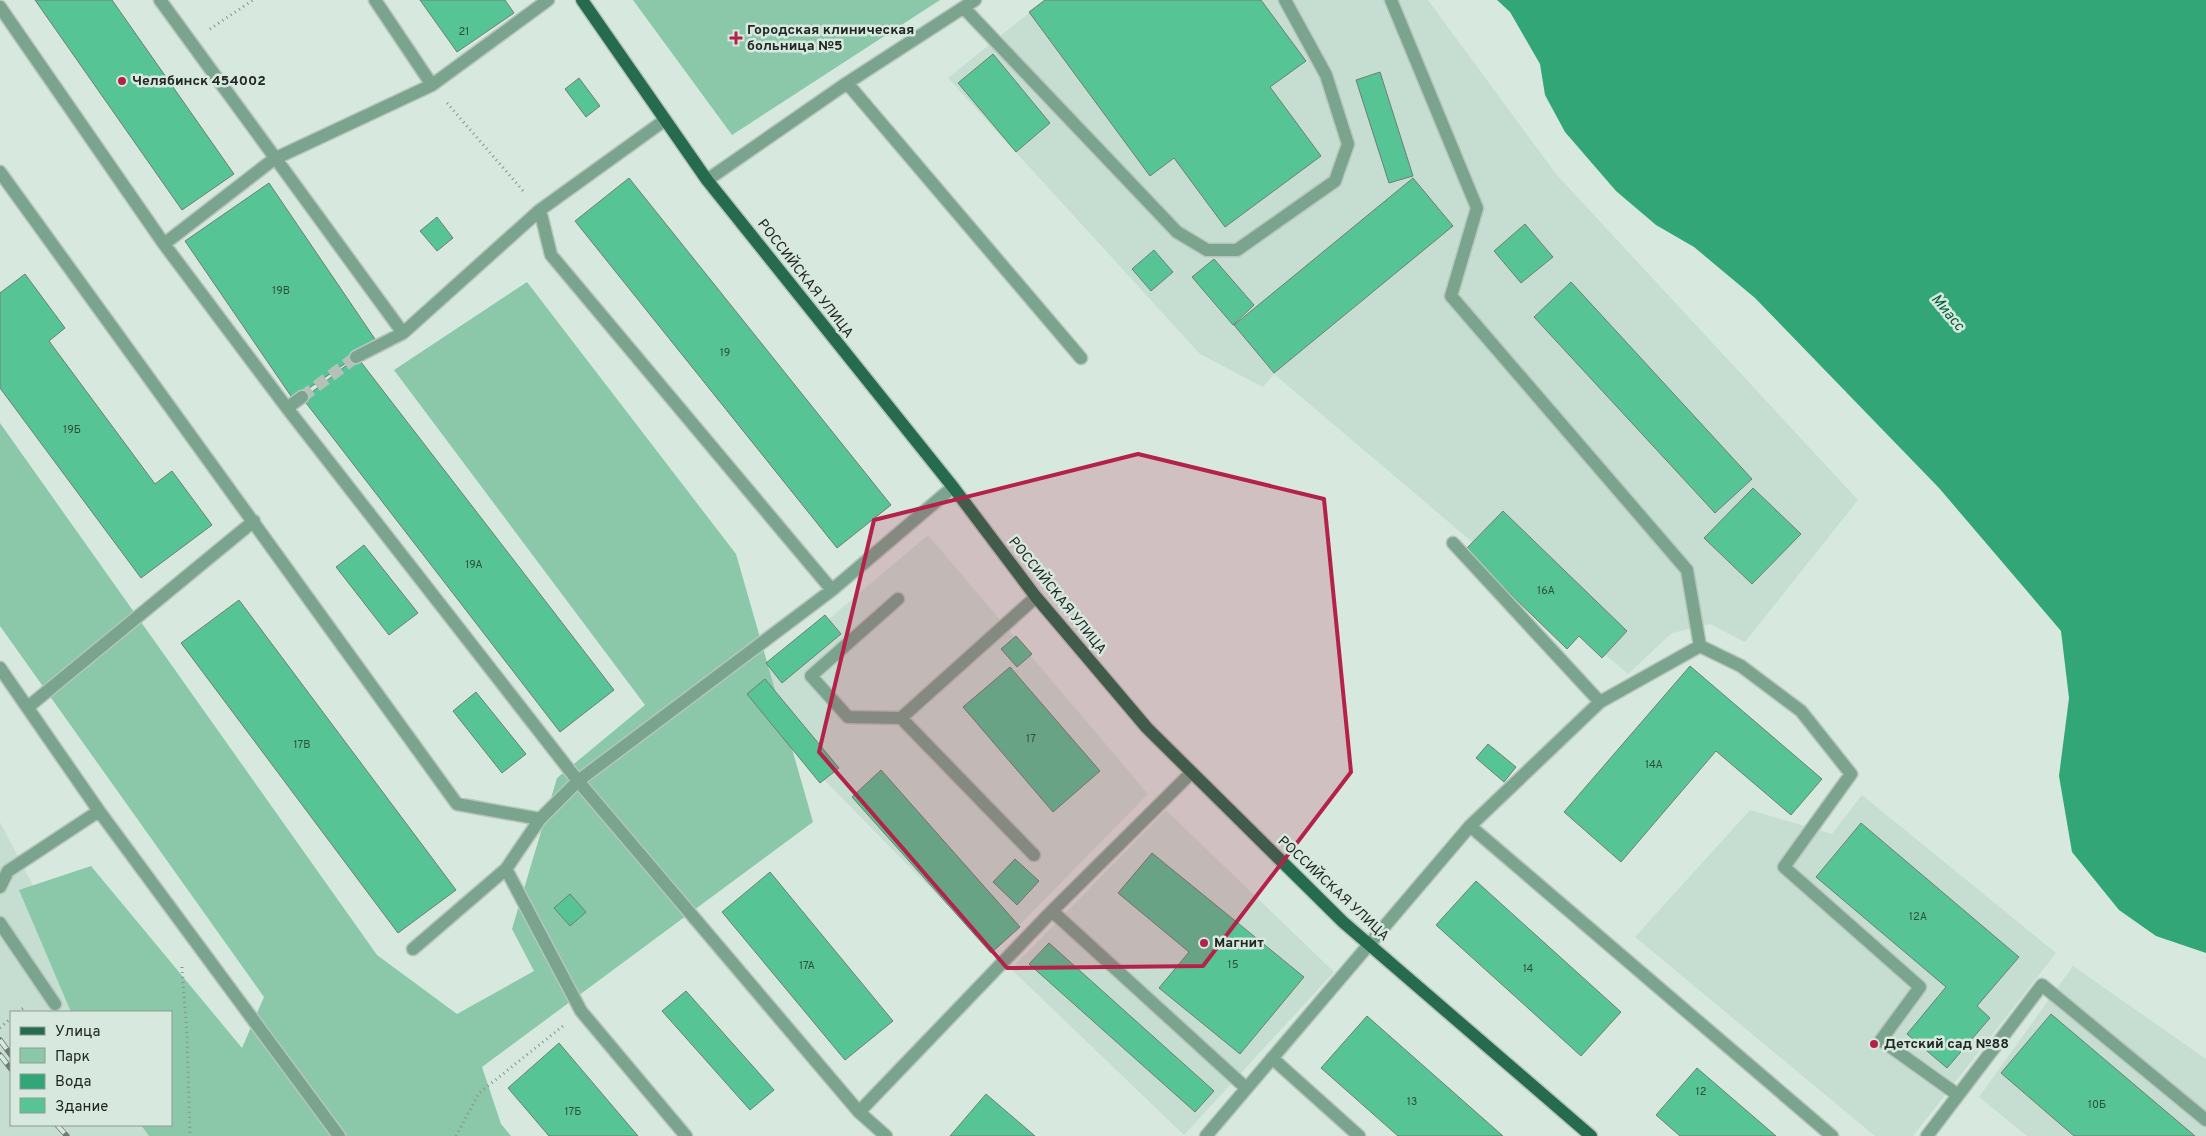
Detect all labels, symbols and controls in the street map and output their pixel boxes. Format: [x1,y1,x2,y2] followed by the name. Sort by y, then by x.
[747,22,914,55] place label: Городская клиническая больница №5
[459,25,469,39] house number: 21
[729,31,743,45] marker: Городская клиническая больница №5
[132,73,266,90] place label: Челябинск 454002
[116,75,128,87] marker: Челябинск 454002
[753,216,857,342] street label: РОССИЙСКАЯ УЛИЦА
[272,284,290,298] house number: 19В
[1926,291,1968,336] water label: Миасс
[720,346,730,360] house number: 19
[63,423,81,437] house number: 19Б
[1004,533,1110,658] street label: РОССИЙСКАЯ УЛИЦА
[465,558,483,572] house number: 19А
[1537,584,1555,598] house number: 16А
[1026,732,1036,746] house number: 17
[294,738,310,752] house number: 17В
[1645,758,1663,772] house number: 14А
[1274,832,1393,945] street label: РОССИЙСКАЯ УЛИЦА
[1909,910,1927,924] house number: 12А
[1214,935,1264,952] place label: Магнит
[1198,937,1210,949] marker: Магнит
[1228,958,1239,972] house number: 15
[799,959,815,973] house number: 17А
[1523,962,1534,976] house number: 14
[10,1011,172,1126] legend
[55,1023,100,1042] text: Улица
[1884,1036,2009,1053] place label: Детский сад №88
[1868,1038,1880,1050] marker: Детский сад №88
[55,1048,90,1067] text: Парк
[55,1073,91,1092] text: Вода
[1696,1085,1706,1099] house number: 12
[1407,1095,1417,1109] house number: 13
[55,1098,108,1117] text: Здание
[2088,1098,2106,1112] house number: 10Б
[565,1105,581,1119] house number: 17Б

